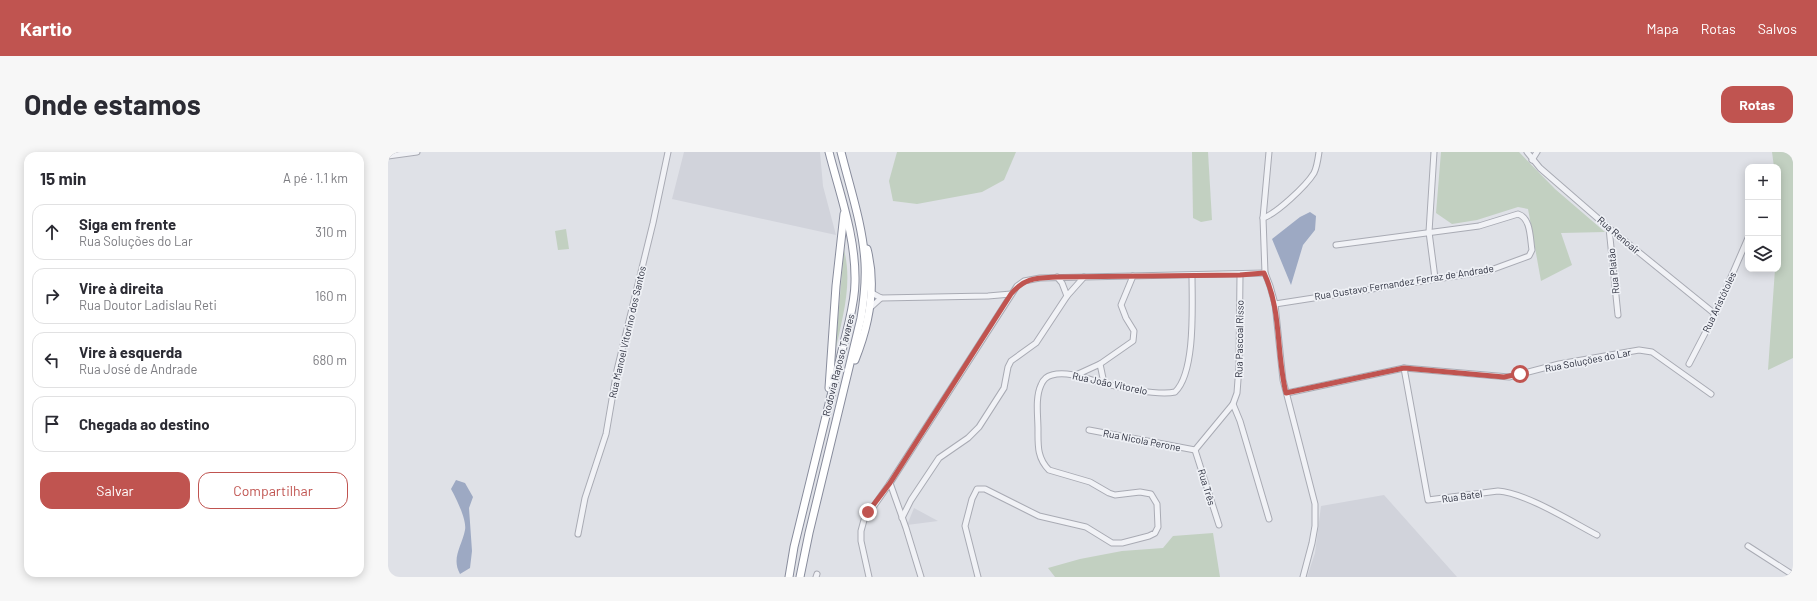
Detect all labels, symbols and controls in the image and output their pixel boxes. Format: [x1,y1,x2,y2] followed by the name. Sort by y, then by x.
[20,17,72,40] text: Kartio
[1647,20,1679,37] text: Mapa
[1701,20,1736,37] text: Rotas
[1758,20,1797,37] text: Salvos
[1721,86,1793,123] button: Rotas
[24,87,201,121] text: Onde estamos
[1745,164,1781,272] map controls
[1745,164,1781,200] button: +
[40,168,86,188] text: 15 min
[283,170,348,186] text: A pé · 1.1 km
[1745,200,1781,236] button: −
[1595,214,1643,257] street label: Rua Renoair
[79,215,176,233] text: Siga em frente
[41,221,63,243] icon: ahead
[315,224,347,240] text: 310 m
[79,233,193,249] text: Rua Soluções do Lar
[1745,236,1781,272] button: layers
[1605,247,1621,295] street label: Rua Platão
[1313,262,1495,302] street label: Rua Gustavo Fernandez Ferraz de Andrade
[606,265,648,399] street label: Rua Manoel Vitorino dos Santos
[1700,270,1738,334] street label: Rua Aristótoles
[79,279,163,297] text: Vire à direita
[41,285,63,307] icon: right
[315,288,347,304] text: 160 m
[79,297,217,313] text: Rua Doutor Ladislau Reti
[1232,300,1246,378] street label: Rua Pascoal Risso
[819,312,857,417] street label: Rodovia Raposo Tavares
[79,343,182,361] text: Vire à esquerda
[1544,346,1632,374] street label: Rua Soluções do Lar
[41,349,63,371] icon: left
[313,352,347,368] text: 680 m
[79,361,197,377] text: Rua José de Andrade
[1511,365,1529,383] route start
[1071,369,1149,397] street label: Rua João Vitorelo
[41,413,63,435] icon: arrive
[79,415,210,433] text: Chegada ao destino
[1102,427,1182,453] street label: Rua Nicola Perone
[1196,467,1218,507] street label: Rua Três
[40,472,190,509] button: Salvar
[198,472,348,509] button: Compartilhar
[1441,487,1483,505] street label: Rua Batel
[859,503,877,521] route end

